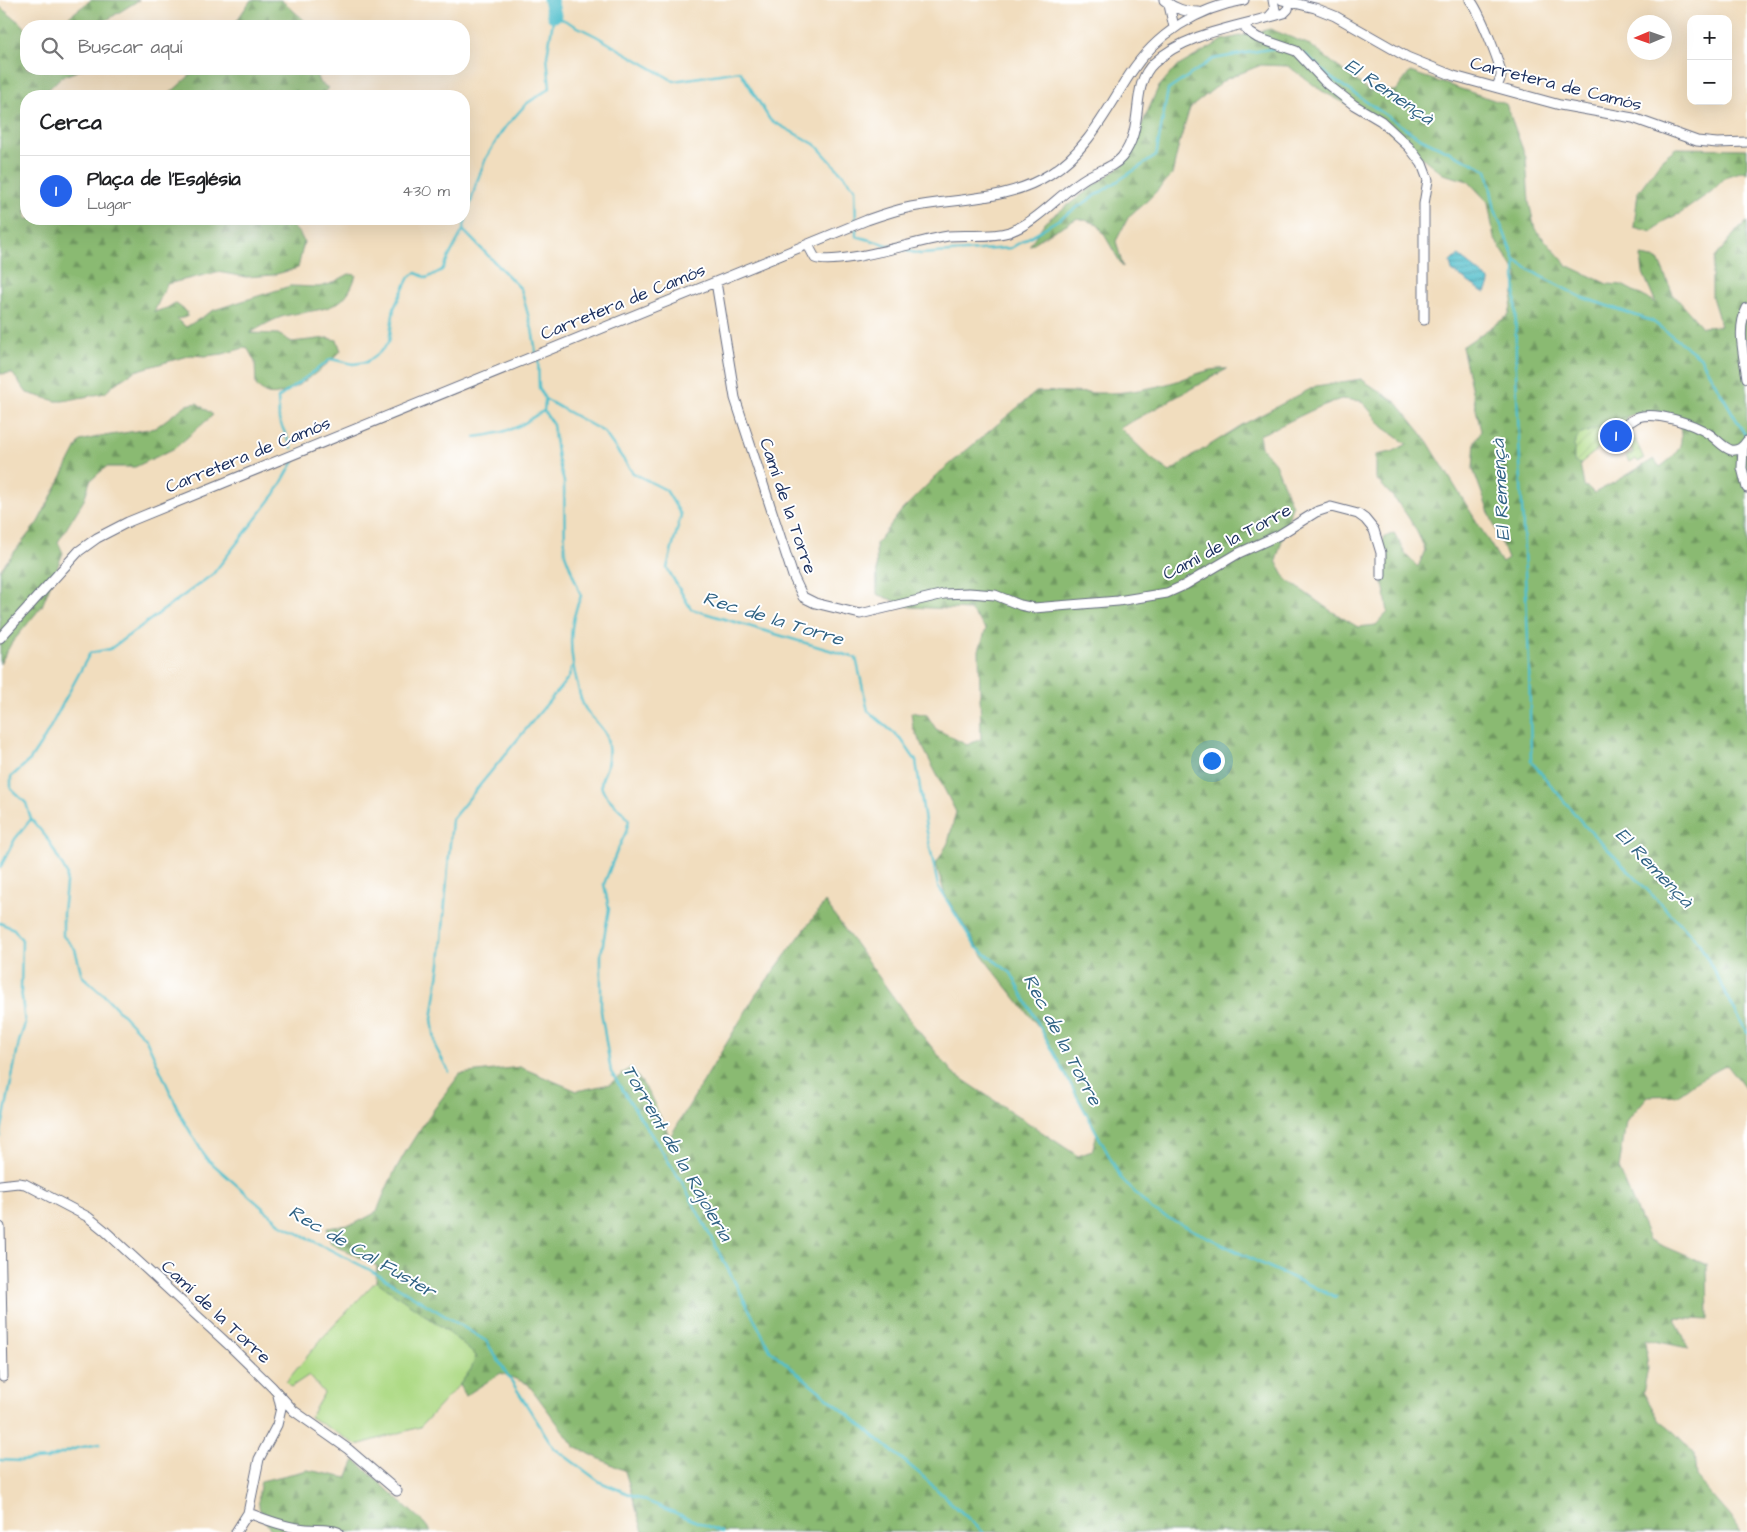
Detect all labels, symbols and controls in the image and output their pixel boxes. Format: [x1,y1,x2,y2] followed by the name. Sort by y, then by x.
[1627,15,1672,60] north arrow
[1687,15,1732,105] map controls
[1687,15,1732,60] button: +
[20,20,470,75] search box
[38,34,66,62] icon: search
[78,34,182,61] text: Buscar aquí
[1468,51,1644,117] street label: Carretera de Camós
[1339,52,1440,132] water label: El Remençà
[1687,60,1732,105] button: −
[40,108,102,137] text: Cerca
[87,166,241,193] text: Plaça de l'Església
[55,180,57,202] text: 1
[402,180,450,202] text: 430 m
[87,193,131,215] text: Lugar
[537,257,709,347] street label: Carretera de Camós
[162,410,334,500] street label: Carretera de Camós
[1600,417,1632,455] pin: 1
[753,435,823,578] street label: Camí de la Torre
[1485,437,1517,542] water label: El Remençà
[1158,497,1296,586] street label: Camí de la Torre
[700,585,848,654] water label: Rec de la Torre
[1199,748,1225,774] your location
[1609,822,1700,915] water label: El Remençà
[1016,970,1109,1112] water label: Rec de la Torre
[615,1060,739,1248] water label: Torrent de la Rajoleria
[284,1199,443,1306] water label: Rec de Cal Fuster
[155,1254,277,1370] street label: Camí de la Torre

